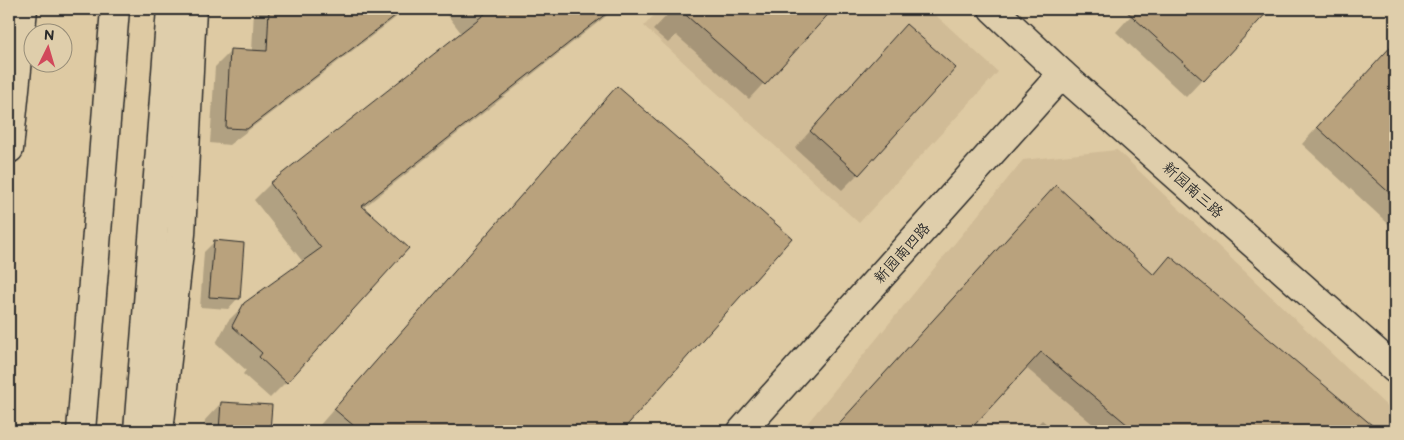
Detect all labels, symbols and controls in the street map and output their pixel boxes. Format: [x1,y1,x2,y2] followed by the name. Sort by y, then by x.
[22,22,72,72] north arrow
[43,27,55,44] text: N
[1158,158,1227,223] street label: 新园南三路
[870,219,935,288] street label: 新园南四路

